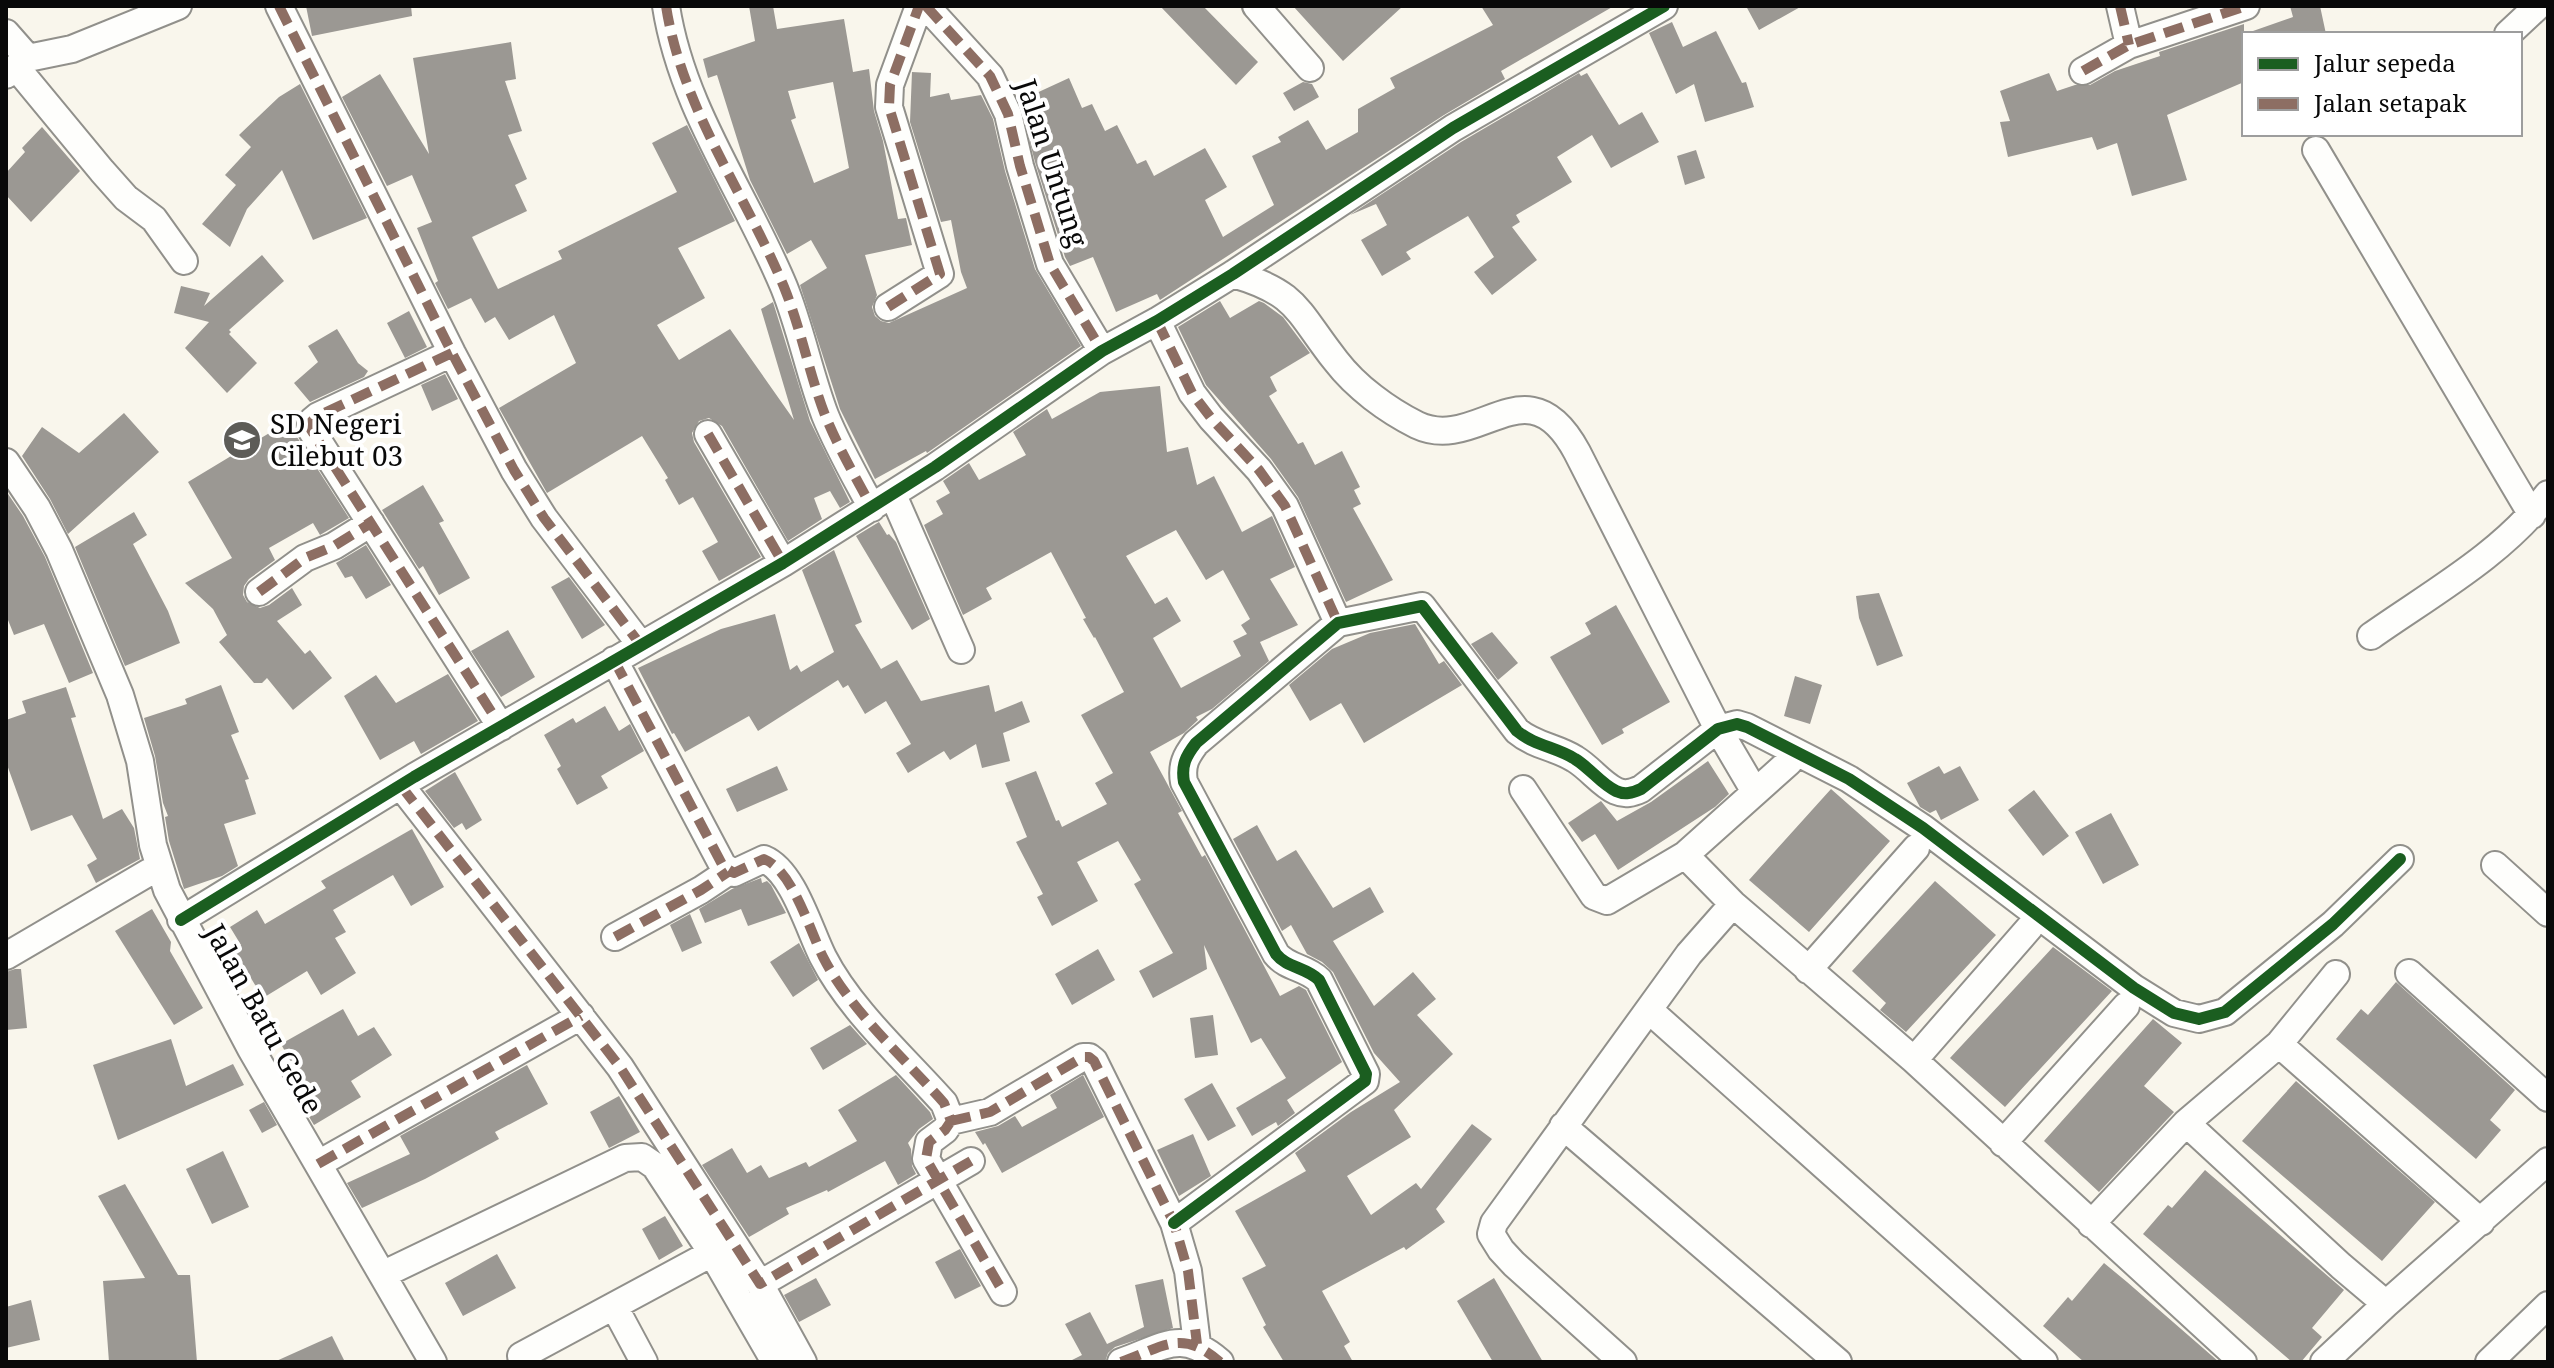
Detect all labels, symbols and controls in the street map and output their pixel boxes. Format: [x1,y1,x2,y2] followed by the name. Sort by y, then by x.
[2242,32,2522,136] legend
[2313,46,2456,79] text: Jalur sepeda
[1008,73,1098,252] street label: Jalan Untung
[2313,86,2468,119] text: Jalan setapak
[270,404,403,474] place label: SD Negeri Cilebut 03
[221,419,263,461] school or university icon: SD Negeri Cilebut 03
[196,916,333,1120] street label: Jalan Batu Gede

